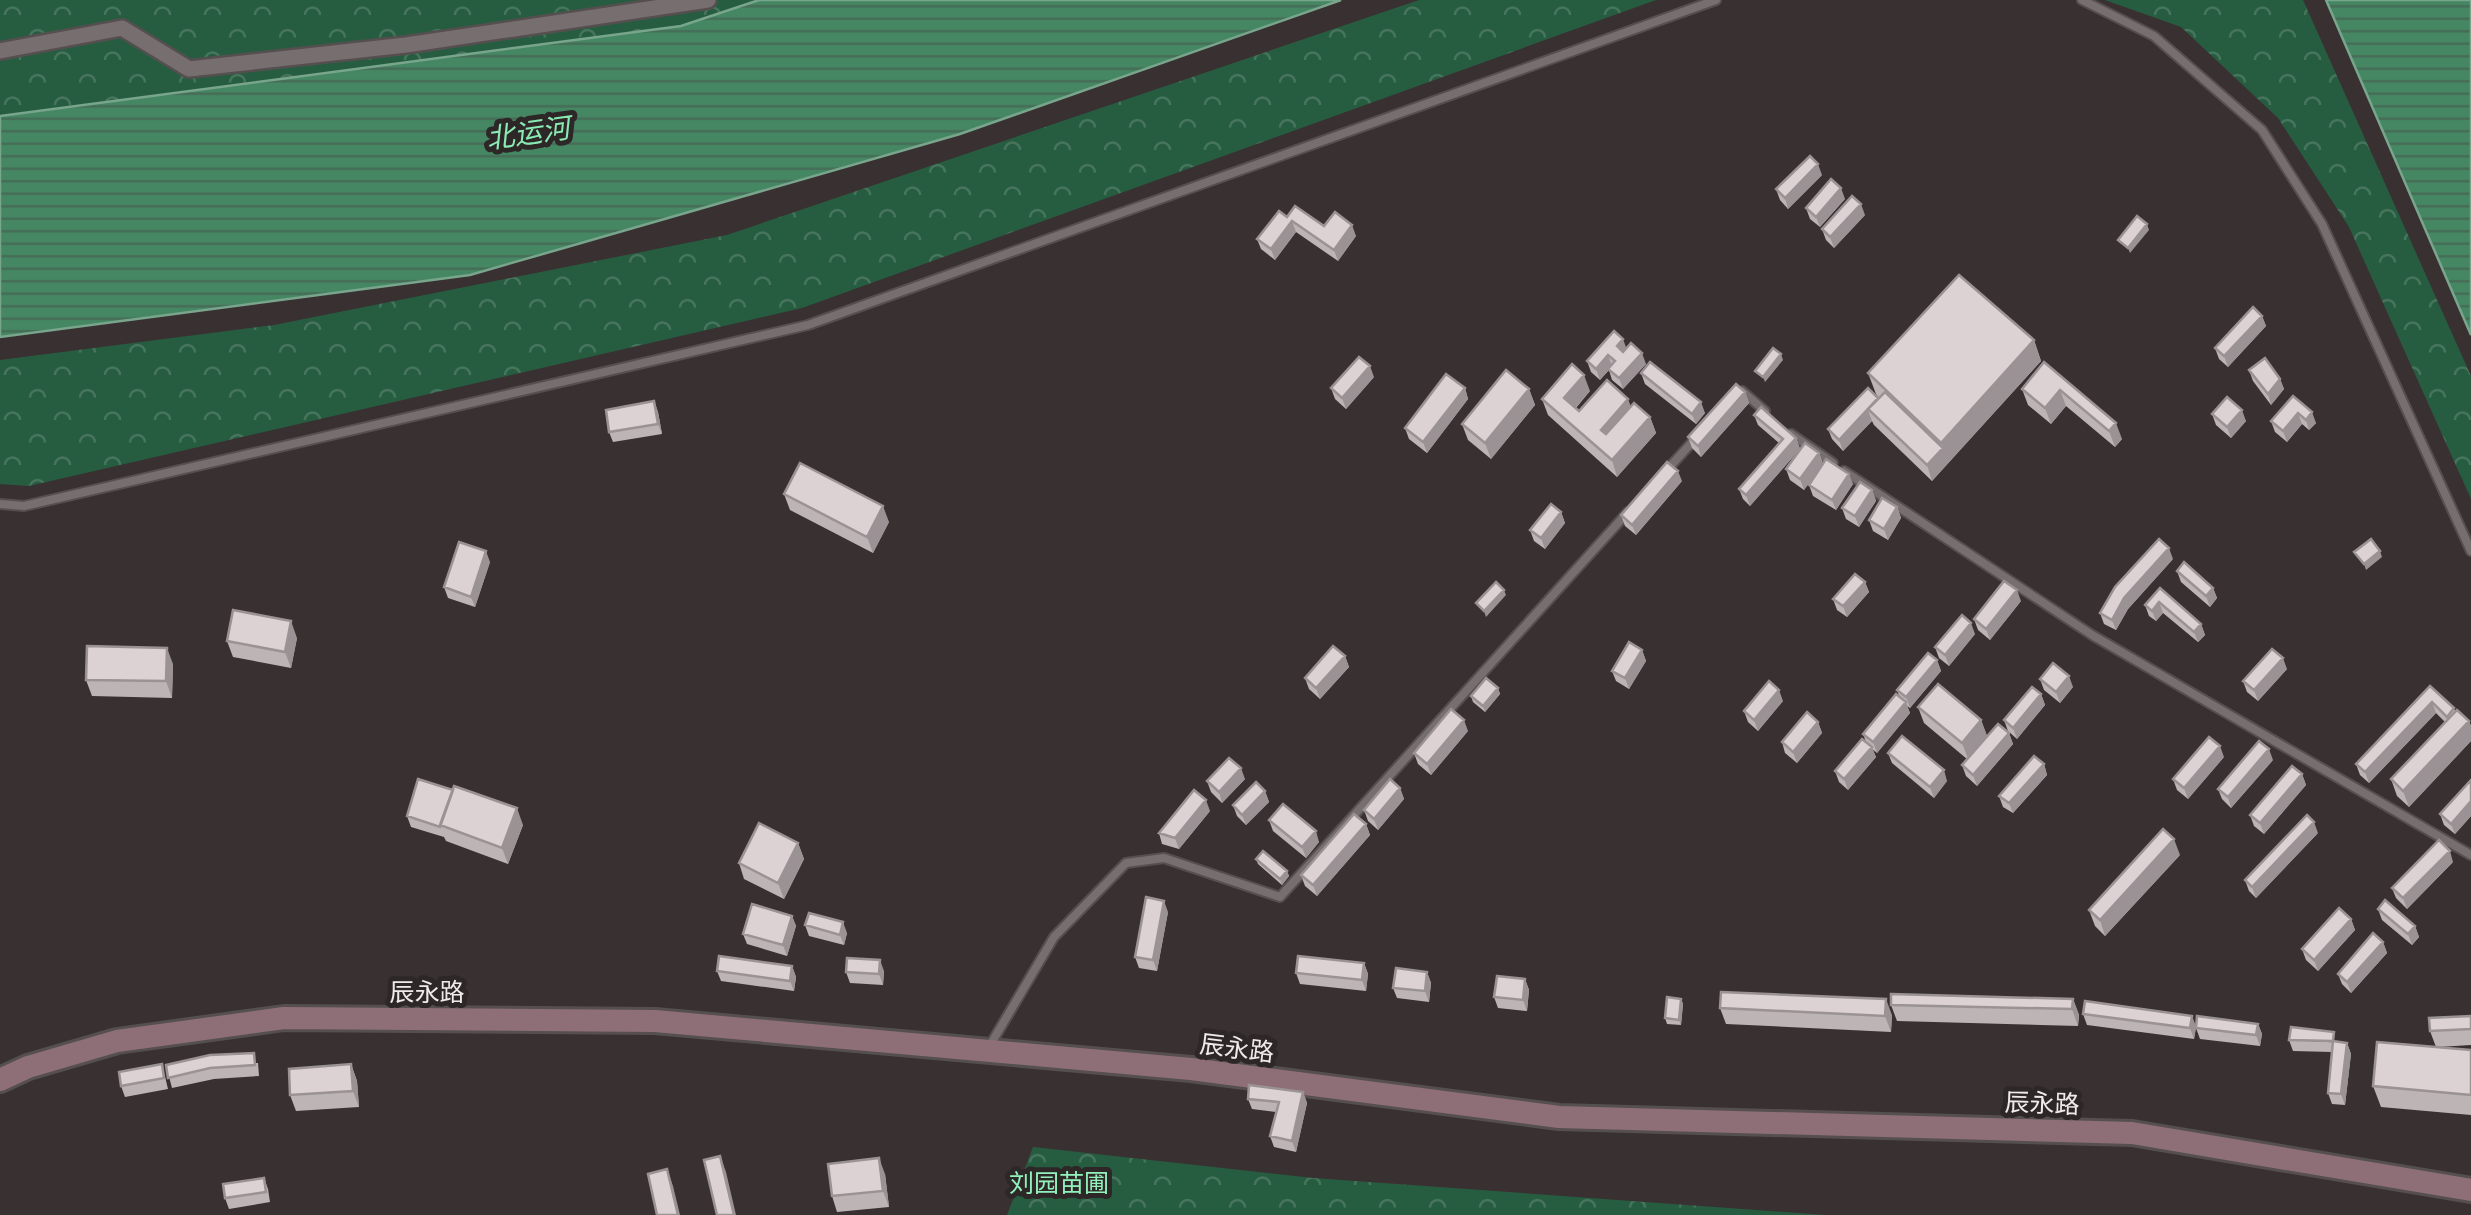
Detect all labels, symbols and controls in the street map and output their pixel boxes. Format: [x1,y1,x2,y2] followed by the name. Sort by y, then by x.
[484,111,577,156] water label: 北运河
[389,978,465,1007] street label: 辰永路
[1198,1030,1276,1067] street label: 辰永路
[2004,1088,2080,1119] street label: 辰永路
[1009,1169,1109,1198] park label: 刘园苗圃

